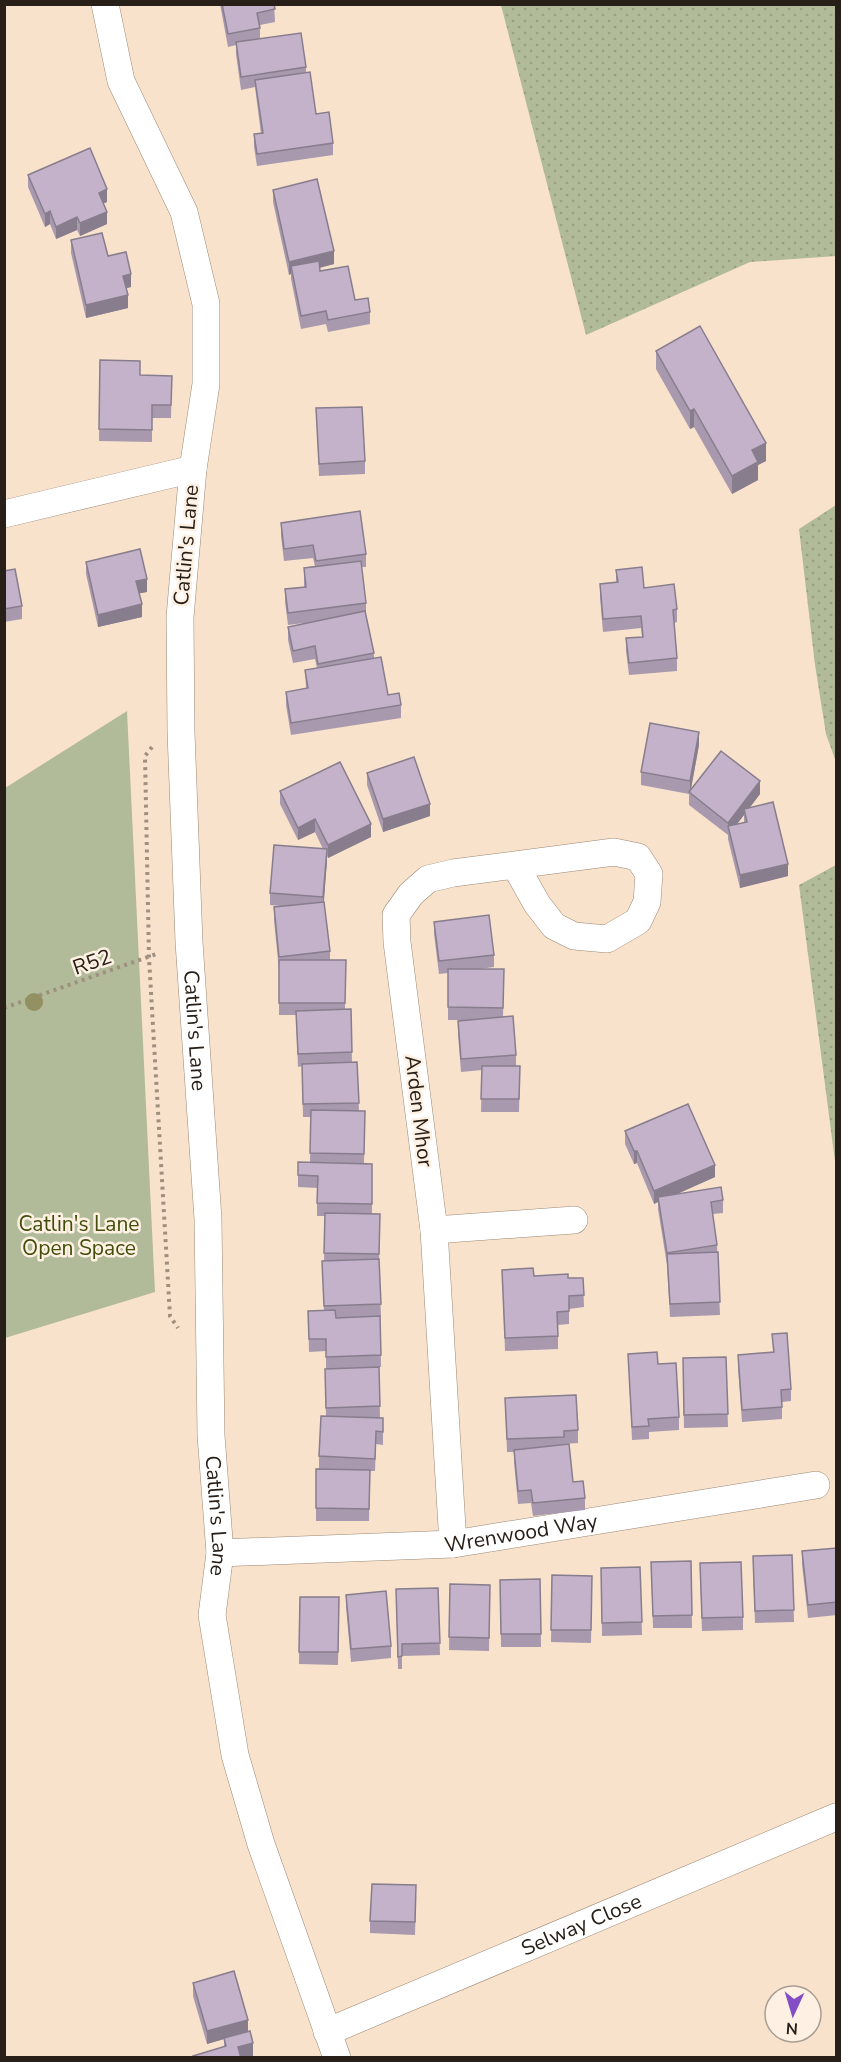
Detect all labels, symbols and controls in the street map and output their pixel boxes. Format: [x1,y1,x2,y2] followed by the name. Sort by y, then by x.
[167,483,205,607] street label: Catlin's Lane
[69,942,115,982] street label: R52
[177,969,213,1092] street label: Catlin's Lane
[398,1053,440,1169] street label: Arden Mhor
[18,1210,140,1262] park label: Catlin's Lane Open Space
[199,1454,234,1578] street label: Catlin's Lane
[442,1507,600,1559] street label: Wrenwood Way
[517,1887,646,1962] street label: Selway Close
[763,1984,823,2044] north arrow
[785,2017,799,2039] text: N

